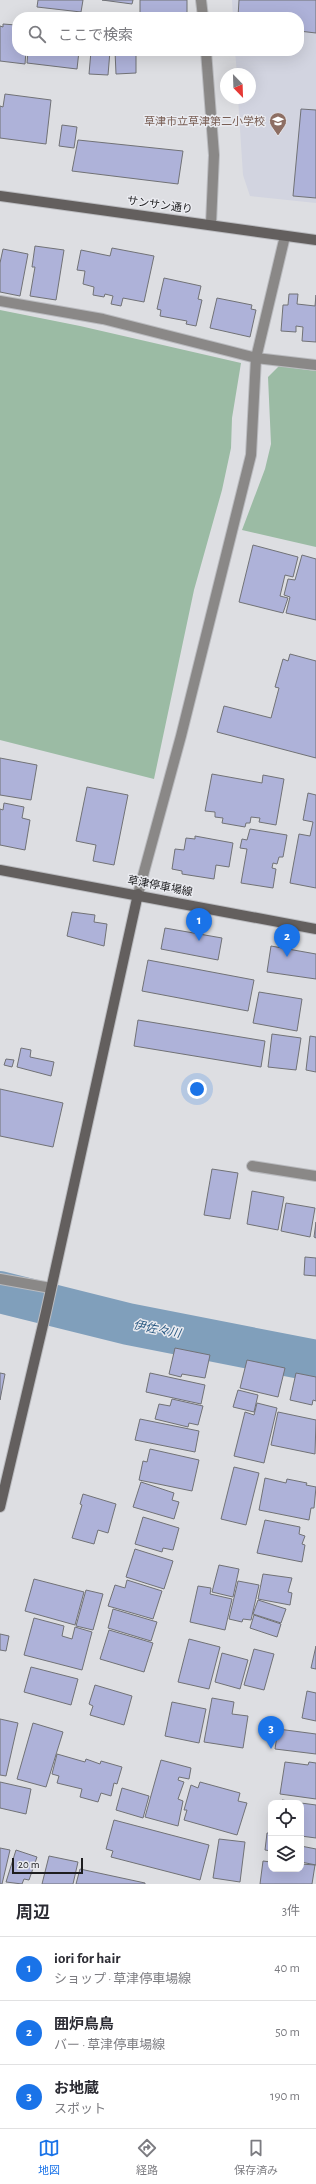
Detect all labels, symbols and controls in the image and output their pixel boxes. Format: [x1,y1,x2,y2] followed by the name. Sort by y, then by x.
[12,12,304,56] search box
[26,23,48,45] icon: search
[58,28,133,43] text: ここで検索
[220,68,256,104] north arrow
[268,111,288,136] school or university icon: 草津市立草津第二小学校
[144,115,265,127] place label: 草津市立草津第二小学校
[127,194,194,215] street label: サンサン通り
[127,873,194,898] street label: 草津停車場線
[186,908,212,941] pin: 1
[274,924,300,957] pin: 2
[187,1079,207,1099] your location
[132,1318,184,1340] water label: 伊佐々川
[258,1716,284,1749] pin: 3
[268,1800,304,1872] map controls
[268,1800,304,1836] button: locate
[268,1836,304,1872] button: layers
[12,1856,83,1875] scale bar
[18,1859,39,1870] text: 20 m
[16,1904,50,1921] text: 周辺
[282,1905,300,1918] text: 3件
[54,1951,121,1966] text: iori for hair
[27,1962,31,1975] text: 1
[274,1962,300,1975] text: 40 m
[54,1973,191,1986] text: ショップ · 草津停車場線
[54,2017,114,2032] text: 囲炉鳥鳥
[26,2026,32,2039] text: 2
[275,2026,300,2039] text: 50 m
[54,2039,165,2052] text: バー · 草津停車場線
[54,2081,99,2096] text: お地蔵
[26,2090,32,2103] text: 3
[270,2090,300,2103] text: 190 m
[54,2103,106,2116] text: スポット
[38,2137,60,2177] tab: 地図
[136,2137,158,2177] tab: 経路
[234,2137,278,2177] tab: 保存済み

